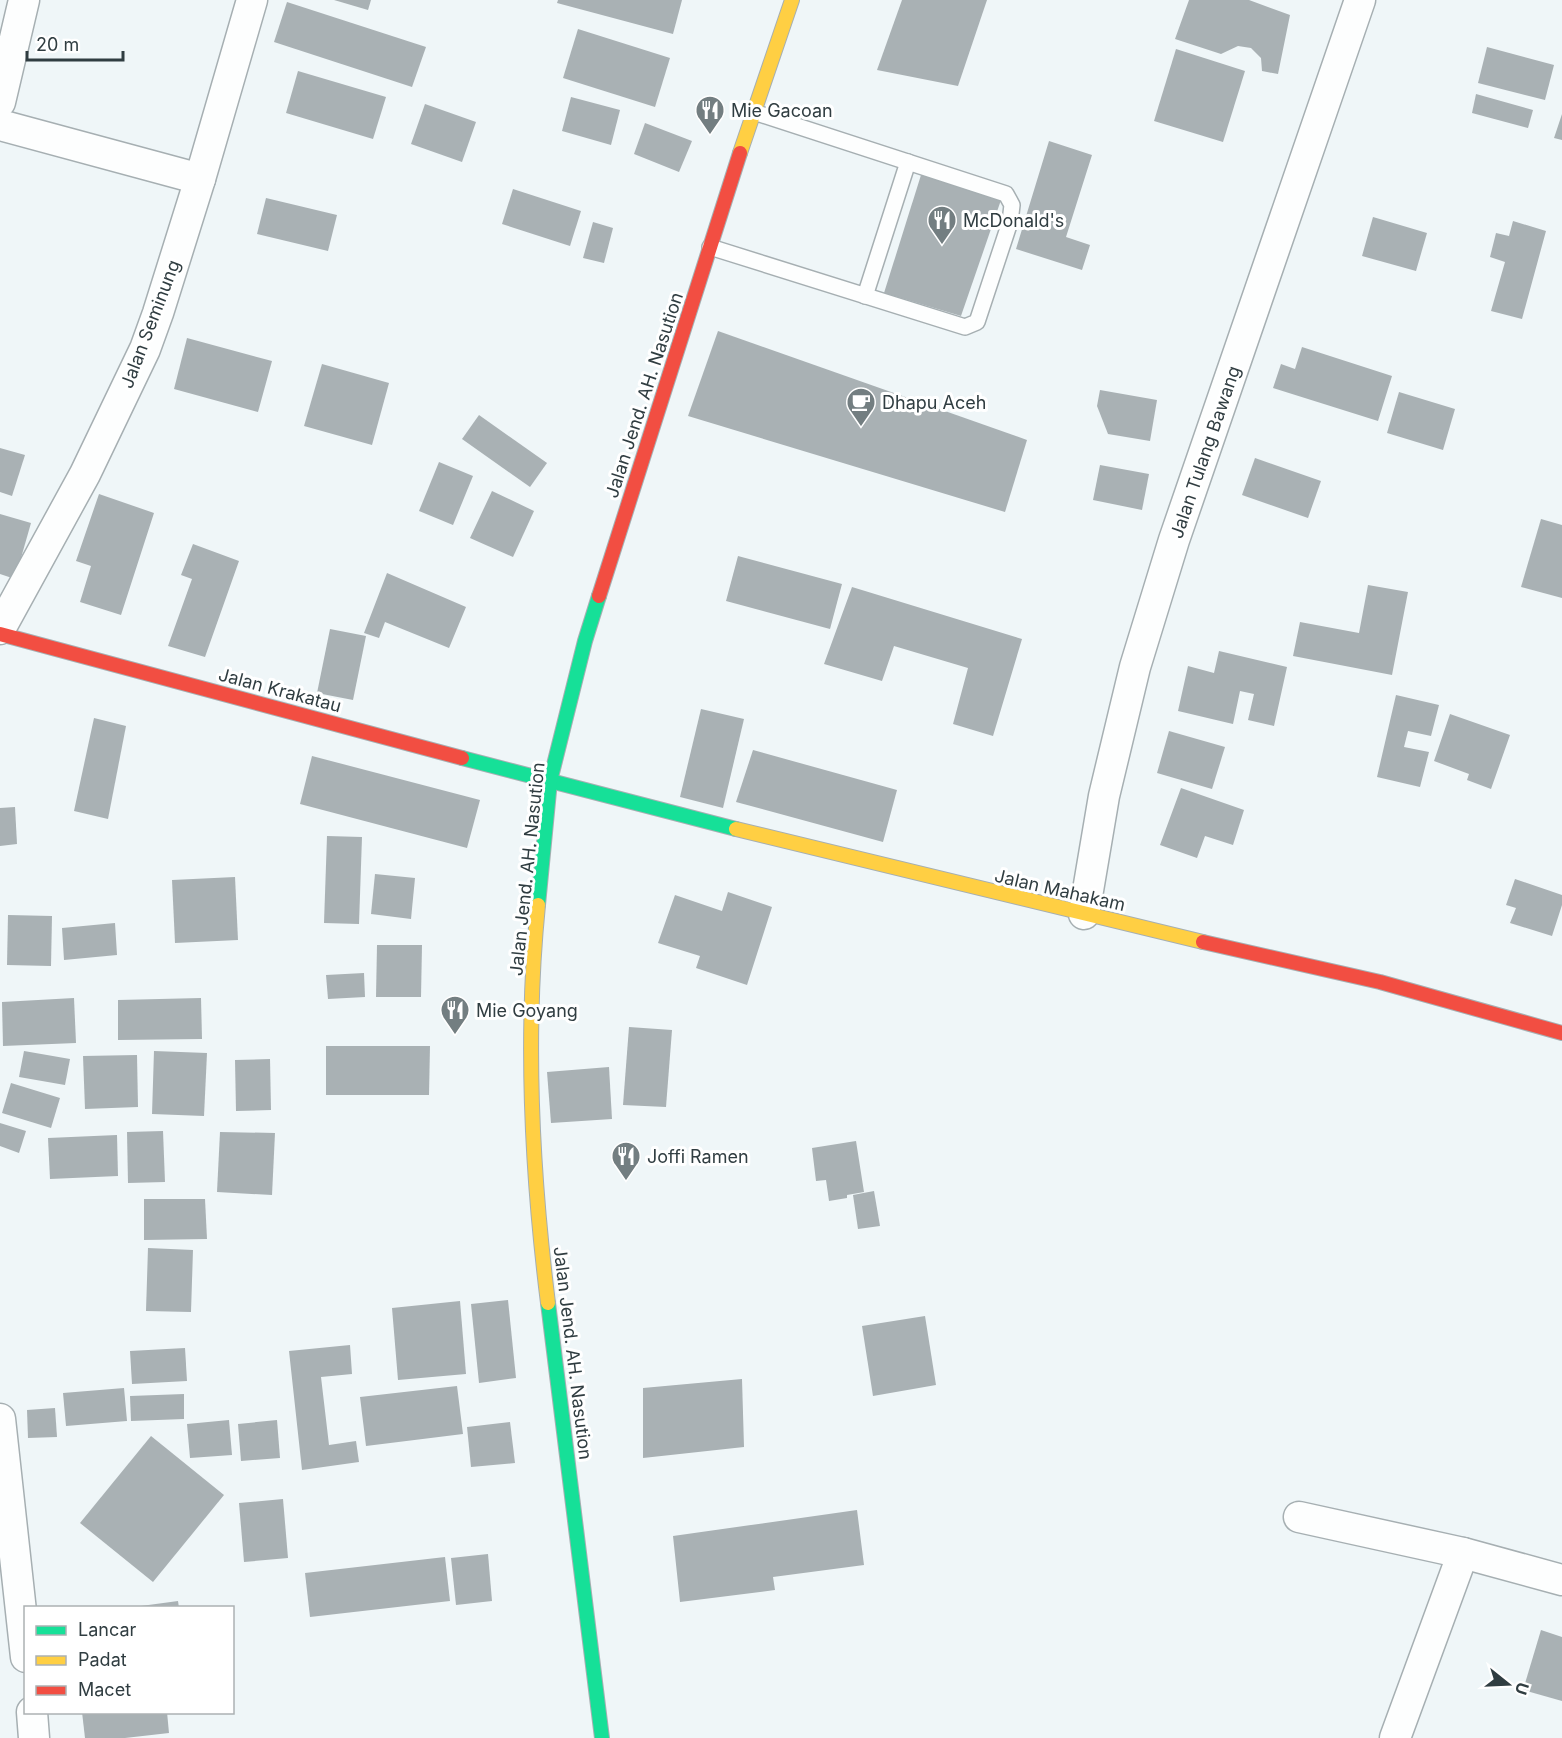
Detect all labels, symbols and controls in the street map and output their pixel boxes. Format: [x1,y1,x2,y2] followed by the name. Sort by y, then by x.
[27,24,123,62] scale bar
[36,34,79,55] text: 20 m
[694,94,726,136] restaurant icon: Mie Gacoan
[731,100,833,121] place label: Mie Gacoan
[926,204,958,246] restaurant icon: McDonald's
[963,210,1064,231] place label: McDonald's
[116,257,184,391] street label: Jalan Seminung
[601,290,687,500] street label: Jalan Jend. AH. Nasution
[1166,363,1244,541] street label: Jalan Tulang Bawang
[845,386,877,428] cafe icon: Dhapu Aceh
[882,392,986,413] place label: Dhapu Aceh
[216,664,344,716] street label: Jalan Krakatau
[505,761,549,977] street label: Jalan Jend. AH. Nasution
[993,865,1127,915] street label: Jalan Mahakam
[439,994,471,1036] restaurant icon: Mie Goyang
[476,1000,578,1021] place label: Mie Goyang
[610,1140,642,1182] restaurant icon: Joffi Ramen
[647,1146,749,1167] place label: Joffi Ramen
[549,1245,597,1461] street label: Jalan Jend. AH. Nasution
[24,1606,234,1714] legend
[78,1619,136,1640] text: Lancar
[78,1649,127,1670] text: Padat
[1478,1654,1538,1714] north arrow
[78,1679,131,1700] text: Macet
[1511,1680,1534,1697] text: U

